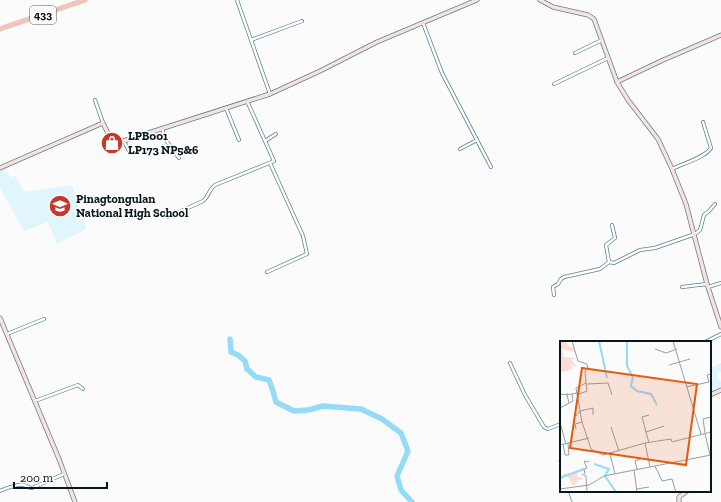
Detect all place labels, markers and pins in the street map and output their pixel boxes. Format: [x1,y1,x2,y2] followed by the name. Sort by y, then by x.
[128,129,199,157] place label: LPB001 LP173 NP5&6
[99,130,125,156] shop icon: LPB001 LP173 NP5&6
[76,192,189,220] place label: Pinagtongulan National High School
[47,193,73,219] school or university icon: Pinagtongulan National High School

